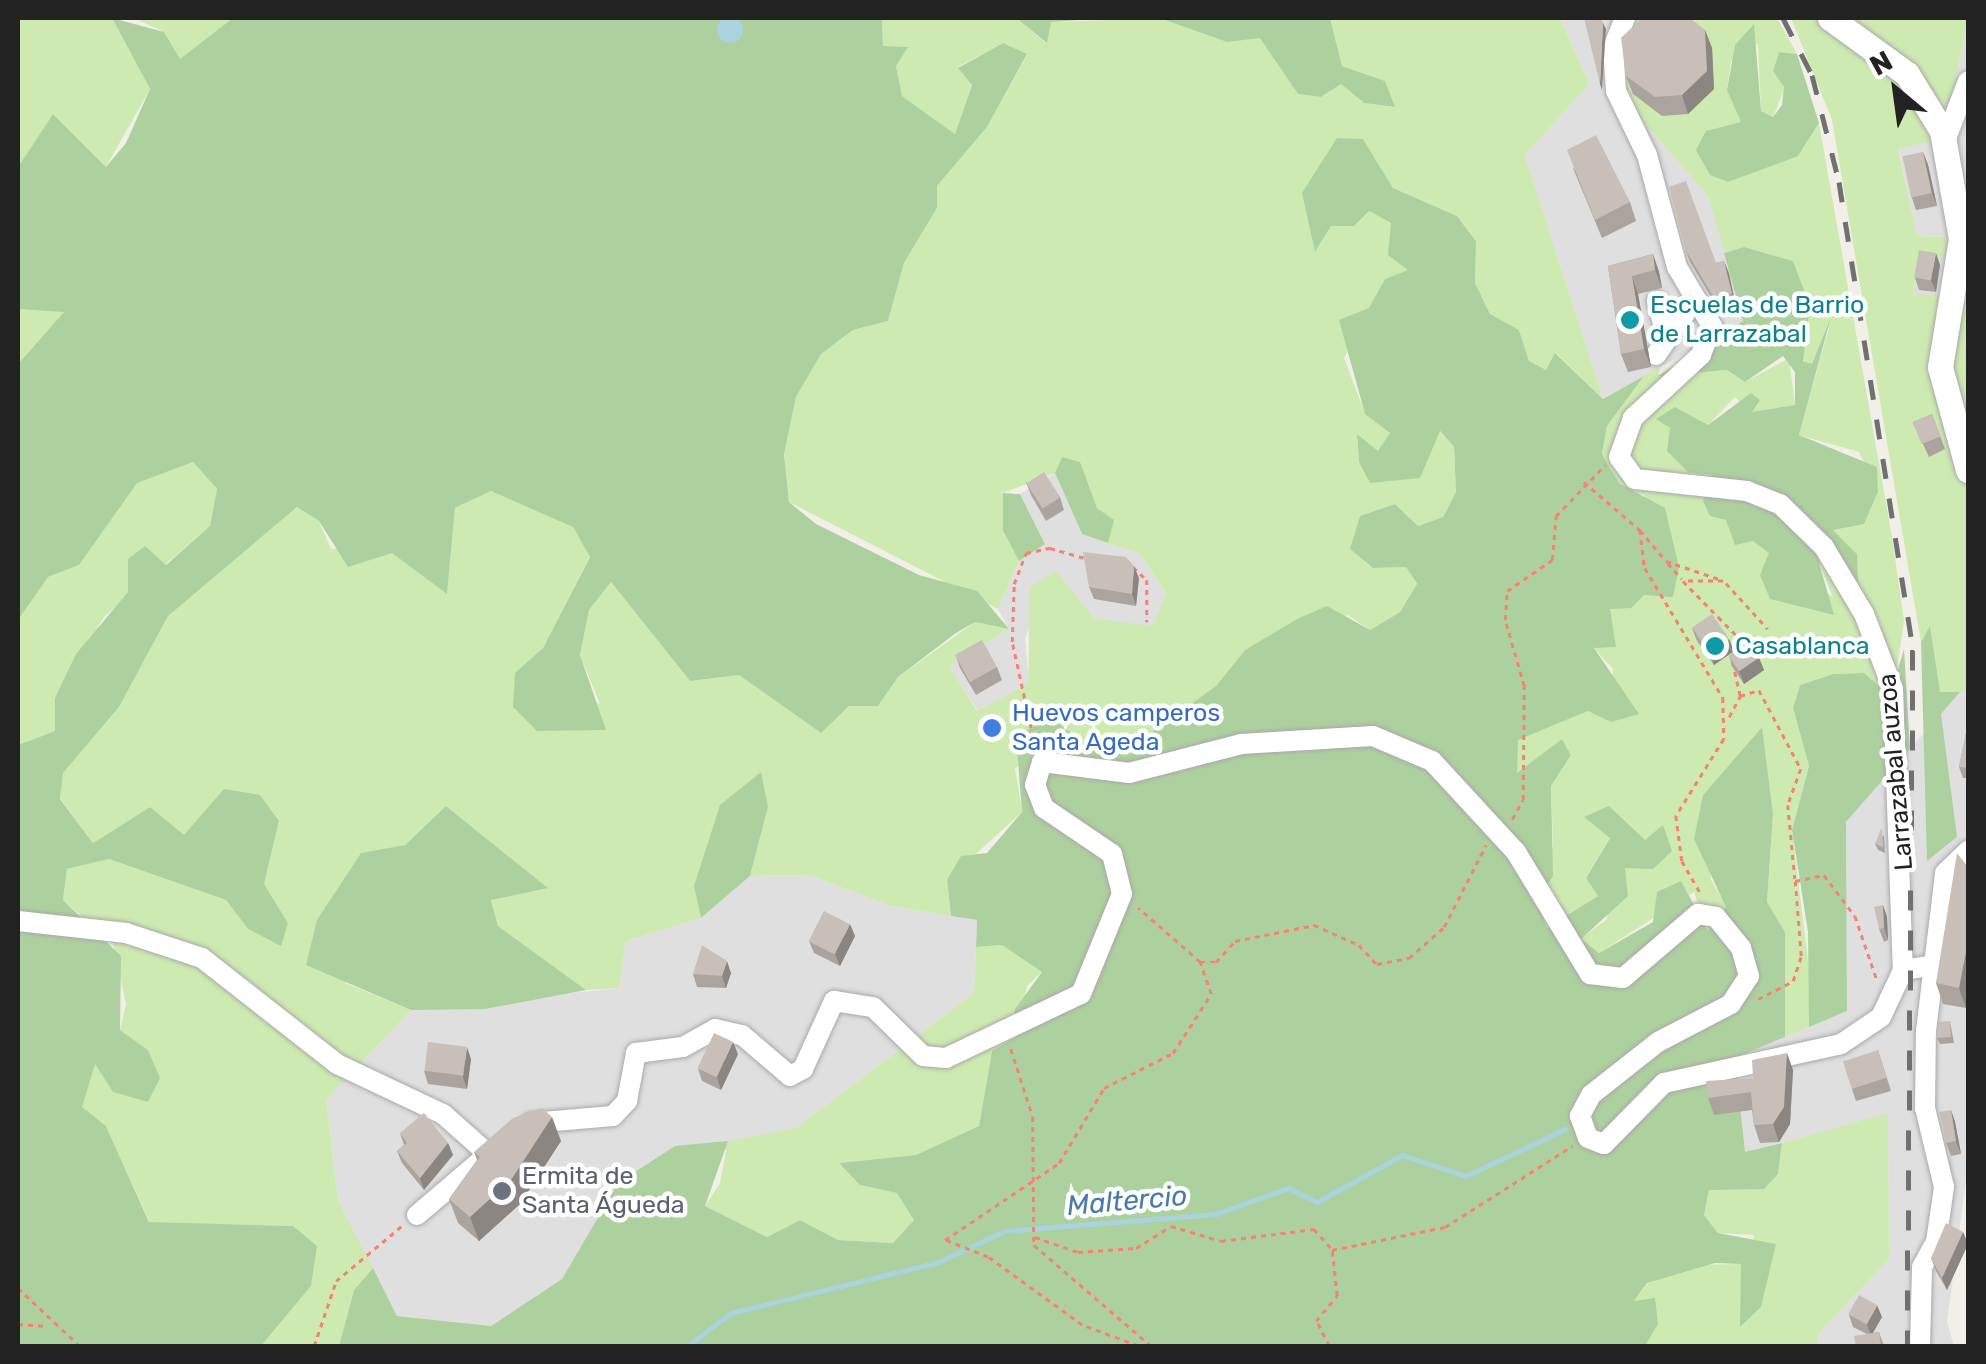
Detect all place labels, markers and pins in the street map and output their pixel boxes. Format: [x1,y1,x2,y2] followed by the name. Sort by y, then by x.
[1650,291,1864,350] place label: Escuelas de Barrio de Larrazabal
[1619,309,1641,331] marker: Escuelas de Barrio de Larrazabal
[1735,631,1869,661] place label: Casablanca
[1704,635,1726,657] marker: Casablanca
[1012,699,1220,758] place label: Huevos camperos Santa Ageda
[981,717,1003,739] marker: Huevos camperos Santa Ageda
[522,1162,685,1221] place label: Ermita de Santa Águeda
[491,1180,513,1202] marker: Ermita de Santa Águeda

